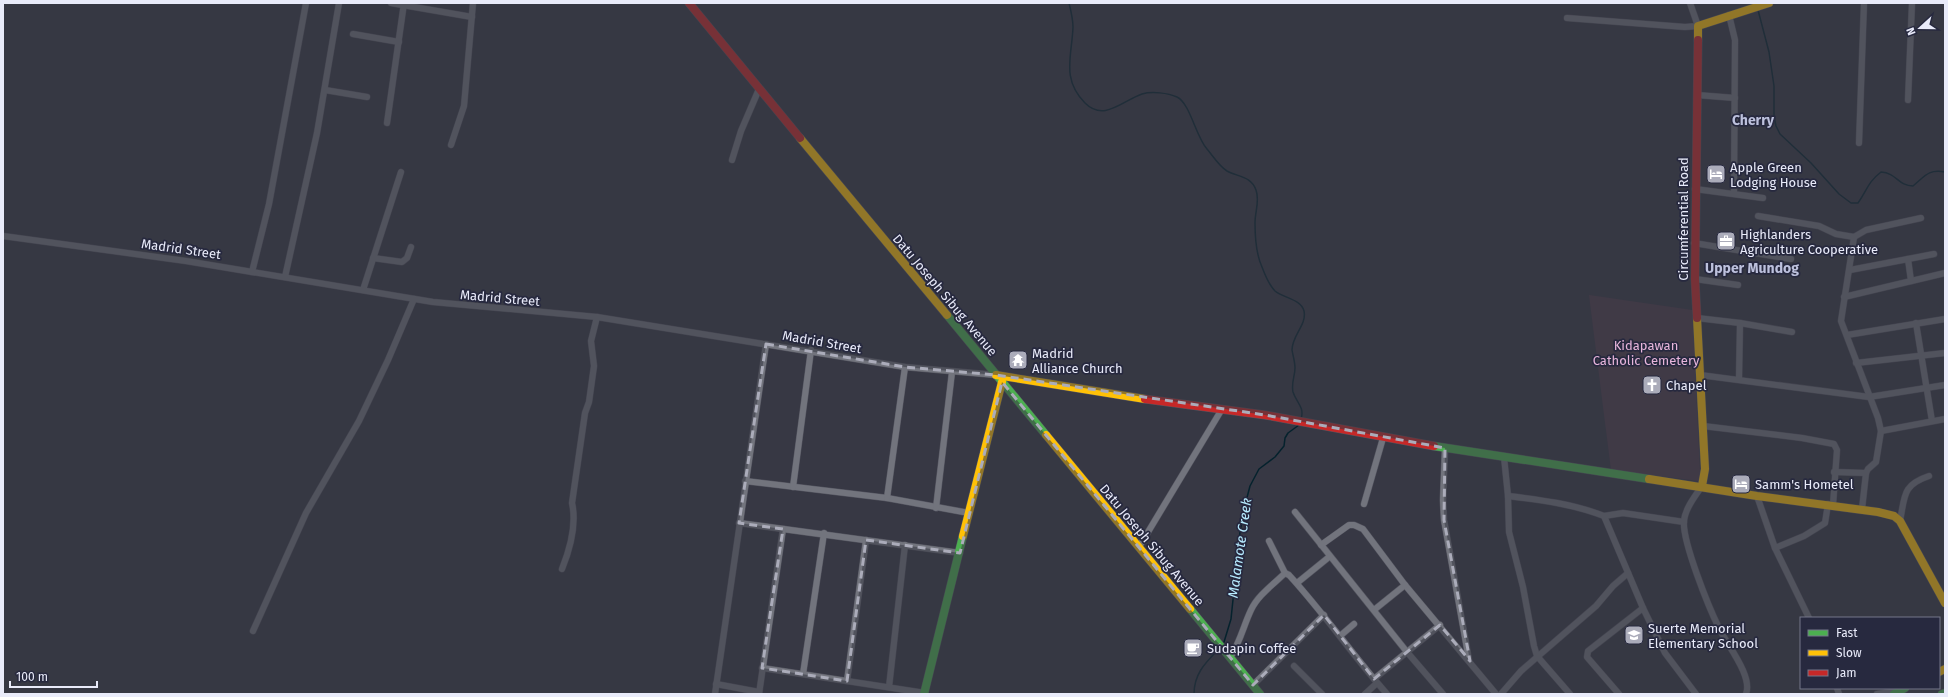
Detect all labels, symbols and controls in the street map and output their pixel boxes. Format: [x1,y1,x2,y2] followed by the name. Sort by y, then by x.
[1900,8,1940,48] north arrow
[1904,26,1919,37] text: N
[1732,112,1775,129] district label: Cherry
[1676,157,1691,281] street label: Circumferential Road
[1730,160,1817,190] place label: Apple Green Lodging House
[1705,163,1727,185] hotel icon: Apple Green Lodging House
[1740,227,1878,257] place label: Highlanders Agriculture Cooperative
[1715,230,1737,252] office icon: Highlanders Agriculture Cooperative
[890,231,1000,359] street label: Datu Joseph Sibug Avenue
[140,236,222,262] street label: Madrid Street
[1705,260,1799,277] district label: Upper Mundog
[459,287,541,309] street label: Madrid Street
[781,328,863,356] street label: Madrid Street
[1593,338,1700,368] park label: Kidapawan Catholic Cemetery
[1032,346,1123,376] place label: Madrid Alliance Church
[1007,349,1029,371] temple icon: Madrid Alliance Church
[1641,374,1663,396] church icon: Chapel
[1666,378,1707,393] place label: Chapel
[1730,473,1752,495] hotel icon: Samm's Hometel
[1755,477,1854,492] place label: Samm's Hometel
[1097,481,1207,609] street label: Datu Joseph Sibug Avenue
[1225,497,1255,599] water label: Malamote Creek
[1800,617,1940,689] legend
[1648,621,1758,651] place label: Suerte Memorial Elementary School
[1623,624,1645,646] school or university icon: Suerte Memorial Elementary School
[1836,626,1858,640] text: Fast
[1182,637,1204,659] cafe icon: Sudapin Coffee
[1207,641,1296,656] place label: Sudapin Coffee
[1836,646,1862,660] text: Slow
[10,663,97,689] scale bar
[1836,666,1856,680] text: Jam
[16,670,48,684] text: 100 m

